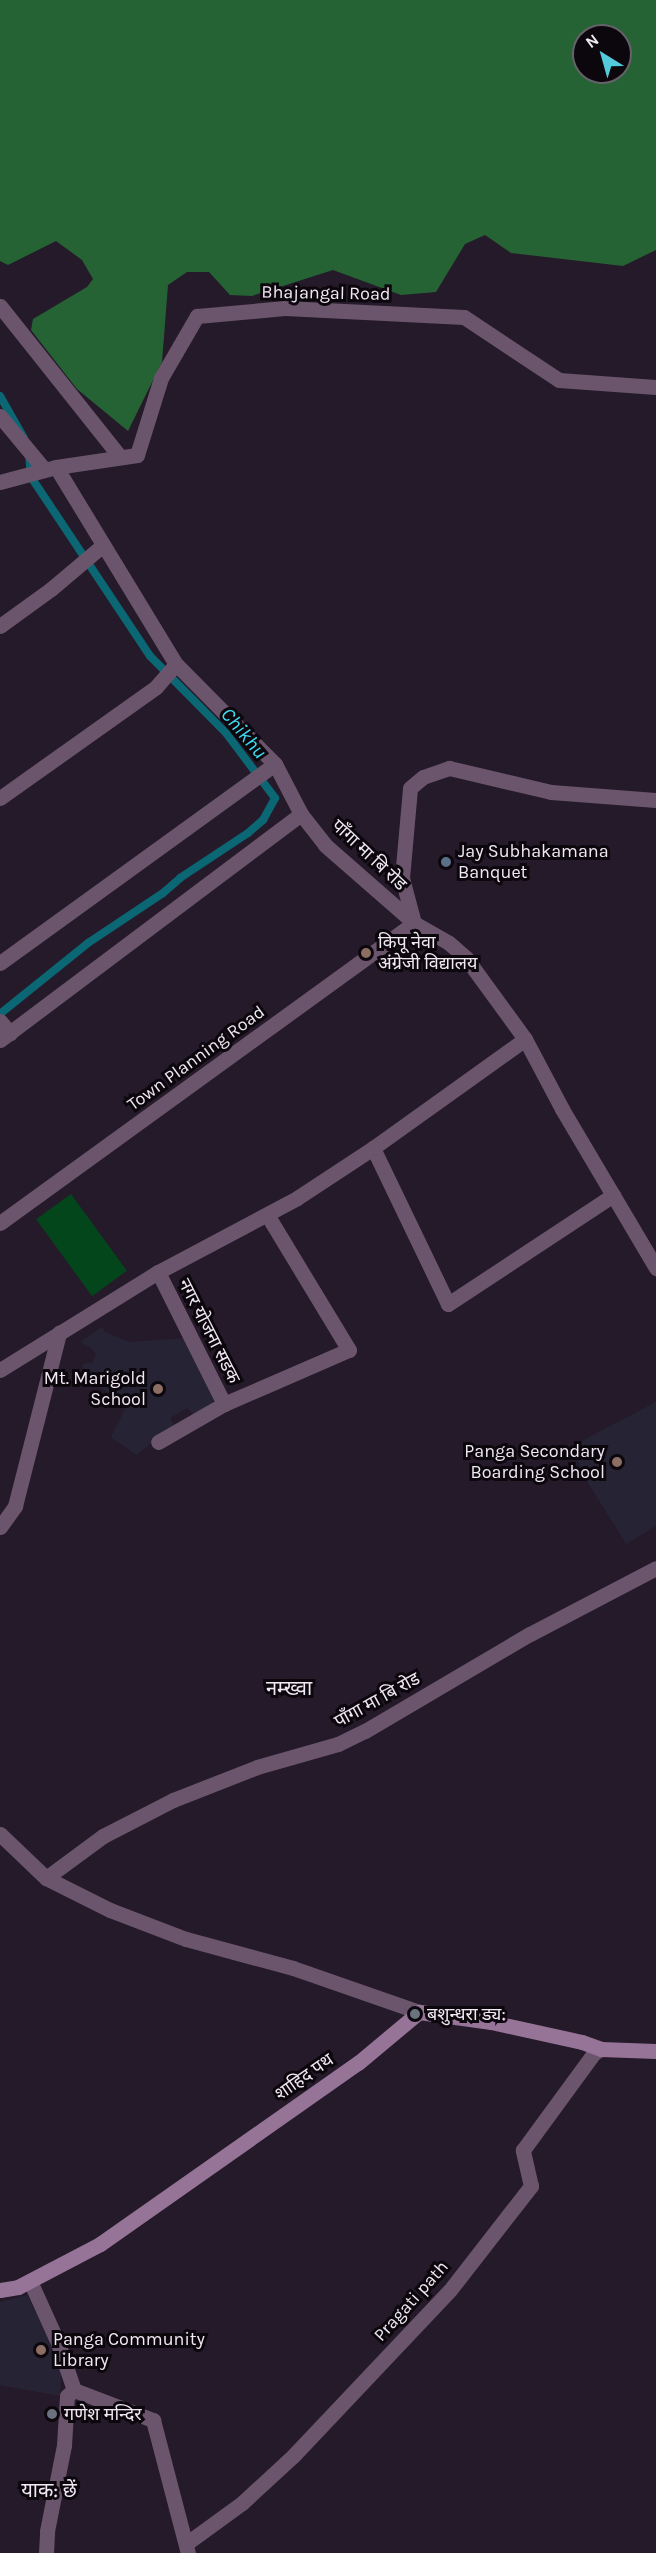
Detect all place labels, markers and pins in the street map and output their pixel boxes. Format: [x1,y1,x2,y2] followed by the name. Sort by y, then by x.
[458,841,609,884] place label: Jay Subhakamana Banquet
[439,855,453,869] marker: Jay Subhakamana Banquet
[378,932,478,974] place label: किपू नेवा अंग्रेजी विद्यालय
[359,946,373,960] marker: किपू नेवा अंग्रेजी विद्यालय
[44,1368,146,1410] place label: Mt. Marigold School
[151,1382,165,1396] marker: Mt. Marigold School
[464,1441,605,1484] place label: Panga Secondary Boarding School
[610,1455,624,1469] marker: Panga Secondary Boarding School
[427,2003,506,2025] place label: बशुन्धरा ड्य:
[408,2007,422,2021] marker: बशुन्धरा ड्य:
[53,2329,205,2372] place label: Panga Community Library
[34,2343,48,2357] marker: Panga Community Library
[64,2403,142,2425] place label: गणेश मन्दिर
[45,2407,59,2421] marker: गणेश मन्दिर

